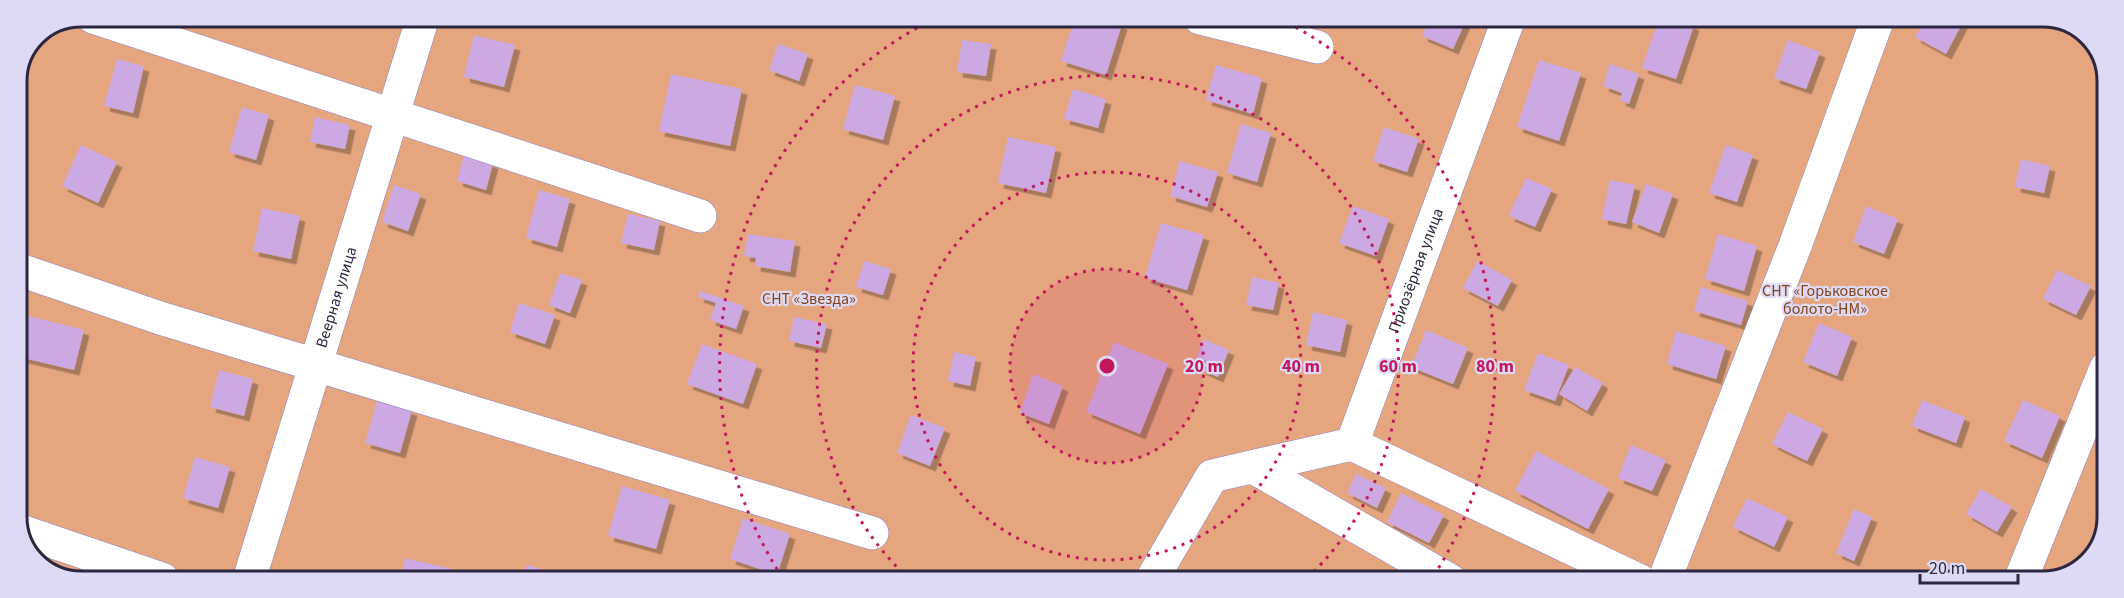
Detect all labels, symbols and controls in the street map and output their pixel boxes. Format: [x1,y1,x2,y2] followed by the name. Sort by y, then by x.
[1383,205,1449,336] street label: Приозёрная улица
[310,244,362,350] street label: Веерная улица
[1762,280,1888,320] park label: СНТ «Горьковское болото-НМ»
[762,288,856,310] park label: СНТ «Звезда»
[1185,354,1223,379] text: 20 m
[1282,354,1320,379] text: 40 m
[1379,354,1417,379] text: 60 m
[1476,354,1514,379] text: 80 m
[1097,356,1117,376] centre of rings
[1920,547,2018,585] scale bar
[1929,556,1965,581] text: 20 m

